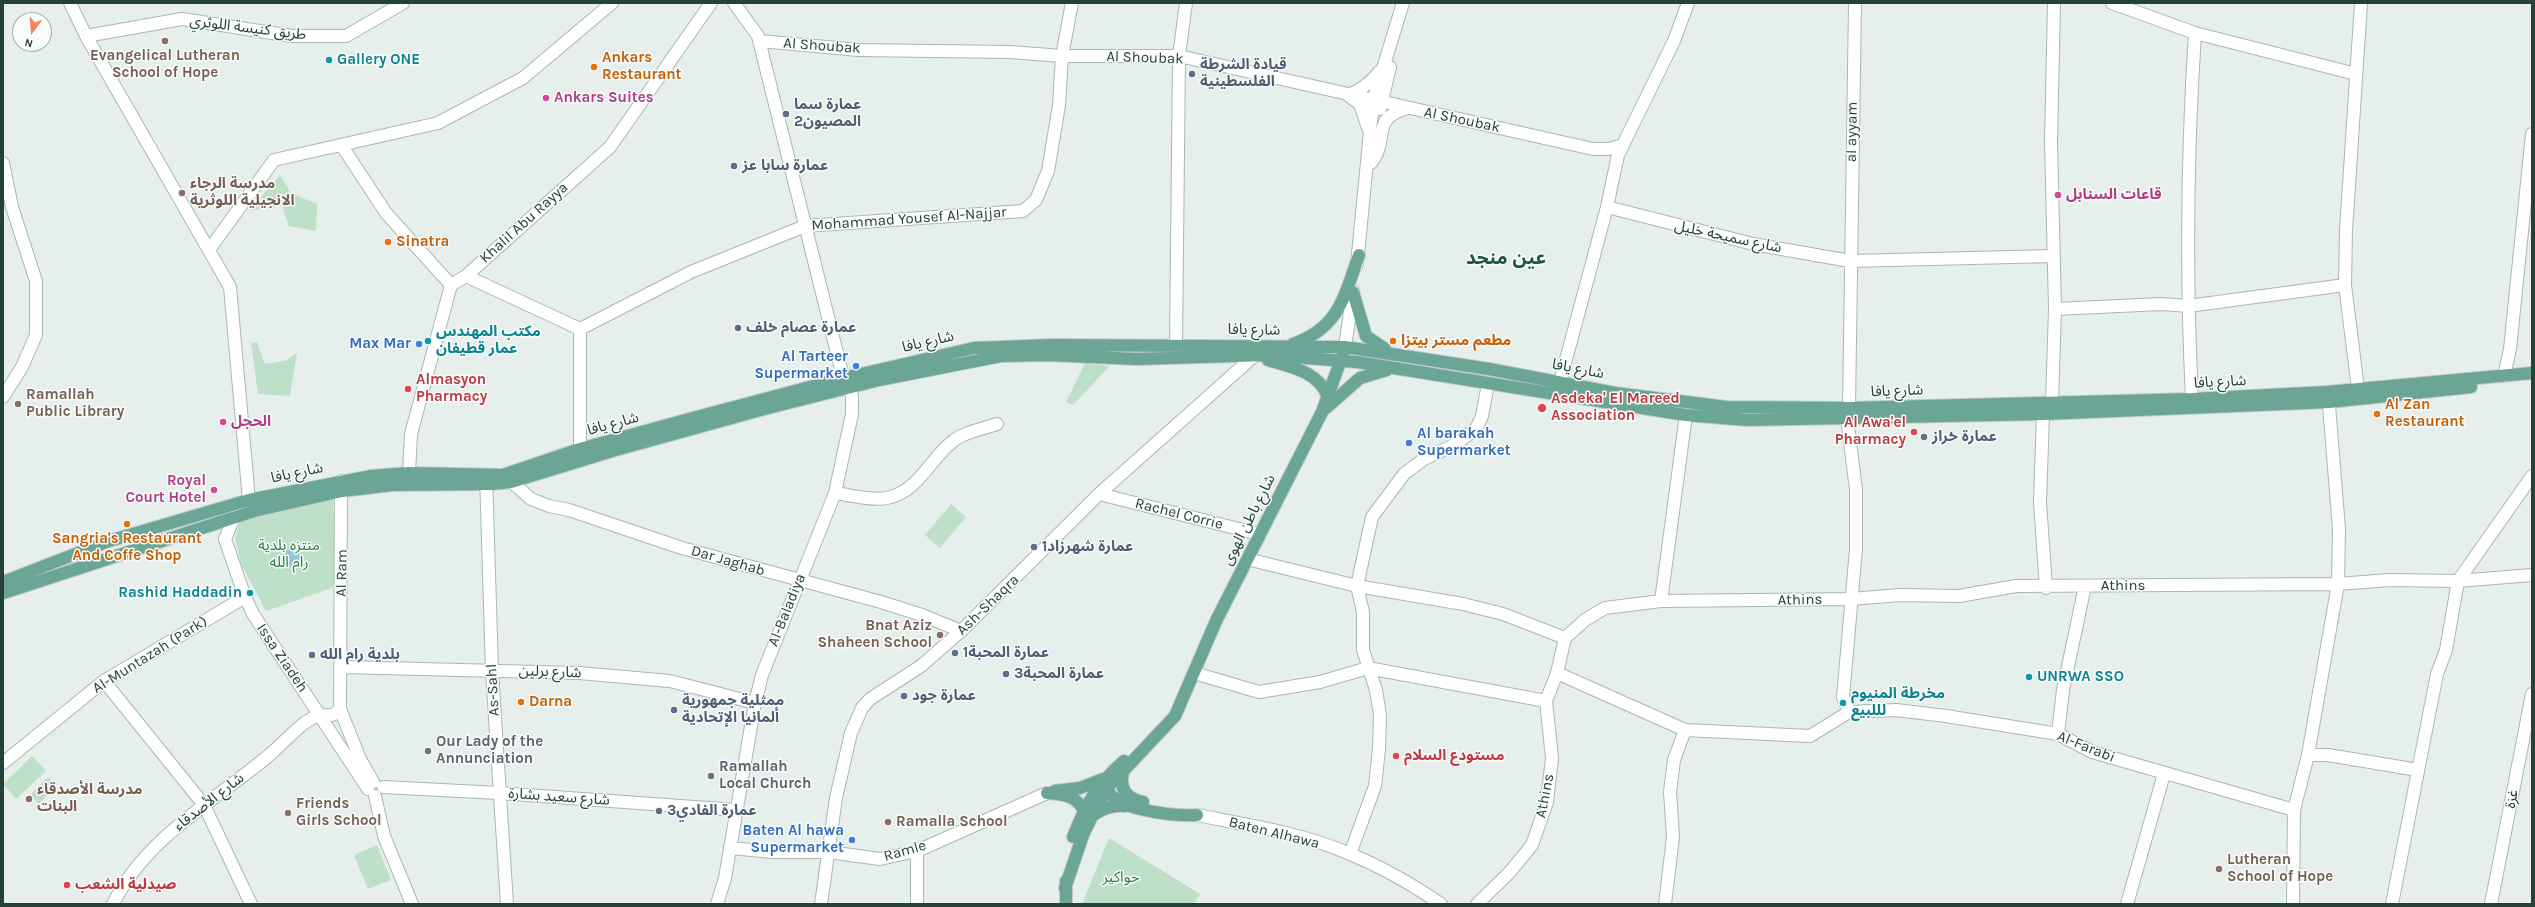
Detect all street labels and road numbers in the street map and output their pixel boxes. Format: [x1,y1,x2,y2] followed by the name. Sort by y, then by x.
[189,12,307,44] street label: طريق كنيسة اللوثري
[783,34,861,58] street label: Al Shoubak
[1106,48,1184,68] street label: Al Shoubak
[1842,102,1862,162] street label: al ayyam
[1422,103,1502,137] street label: Al Shoubak
[476,179,572,267] street label: Khalil Abu Rayya
[811,203,1007,235] street label: Mohammad Yousef Al-Najjar
[1673,217,1783,257] street label: شارع سميحة خليل
[1227,321,1281,339] street label: شارع يافا
[900,327,956,357] street label: شارع يافا
[1550,355,1606,383] street label: شارع يافا
[2193,372,2247,392] street label: شارع يافا
[1870,381,1924,401] street label: شارع يافا
[585,408,641,440] street label: شارع يافا
[269,459,325,487] street label: شارع يافا
[1218,472,1280,568] street label: شارع باطن الهوى
[1133,494,1225,534] street label: Rachel Corrie
[689,542,767,580] street label: Dar Jaghab
[333,549,351,597] street label: Al Ram
[764,571,810,649] street label: Al-Baladiya
[953,571,1023,639] street label: Ash-Shaqra
[2101,577,2145,595] street label: Athins
[1777,591,1823,609] street label: Athins
[89,612,211,698] street label: Al-Muntazah (Park)
[252,620,312,696] street label: Issa Ziadeh
[518,662,582,682] street label: شارع برلين
[483,663,503,717] street label: As-Sahl
[2054,727,2118,767] street label: Al-Farabi
[170,769,248,835] street label: شارع الأصدقاء
[1532,772,1558,820] street label: Athins
[508,784,610,810] street label: شارع سعيد بشارة
[2501,788,2523,810] street label: غزة
[1227,813,1321,853] street label: Baten Alhawa
[882,836,928,866] street label: Ramle

